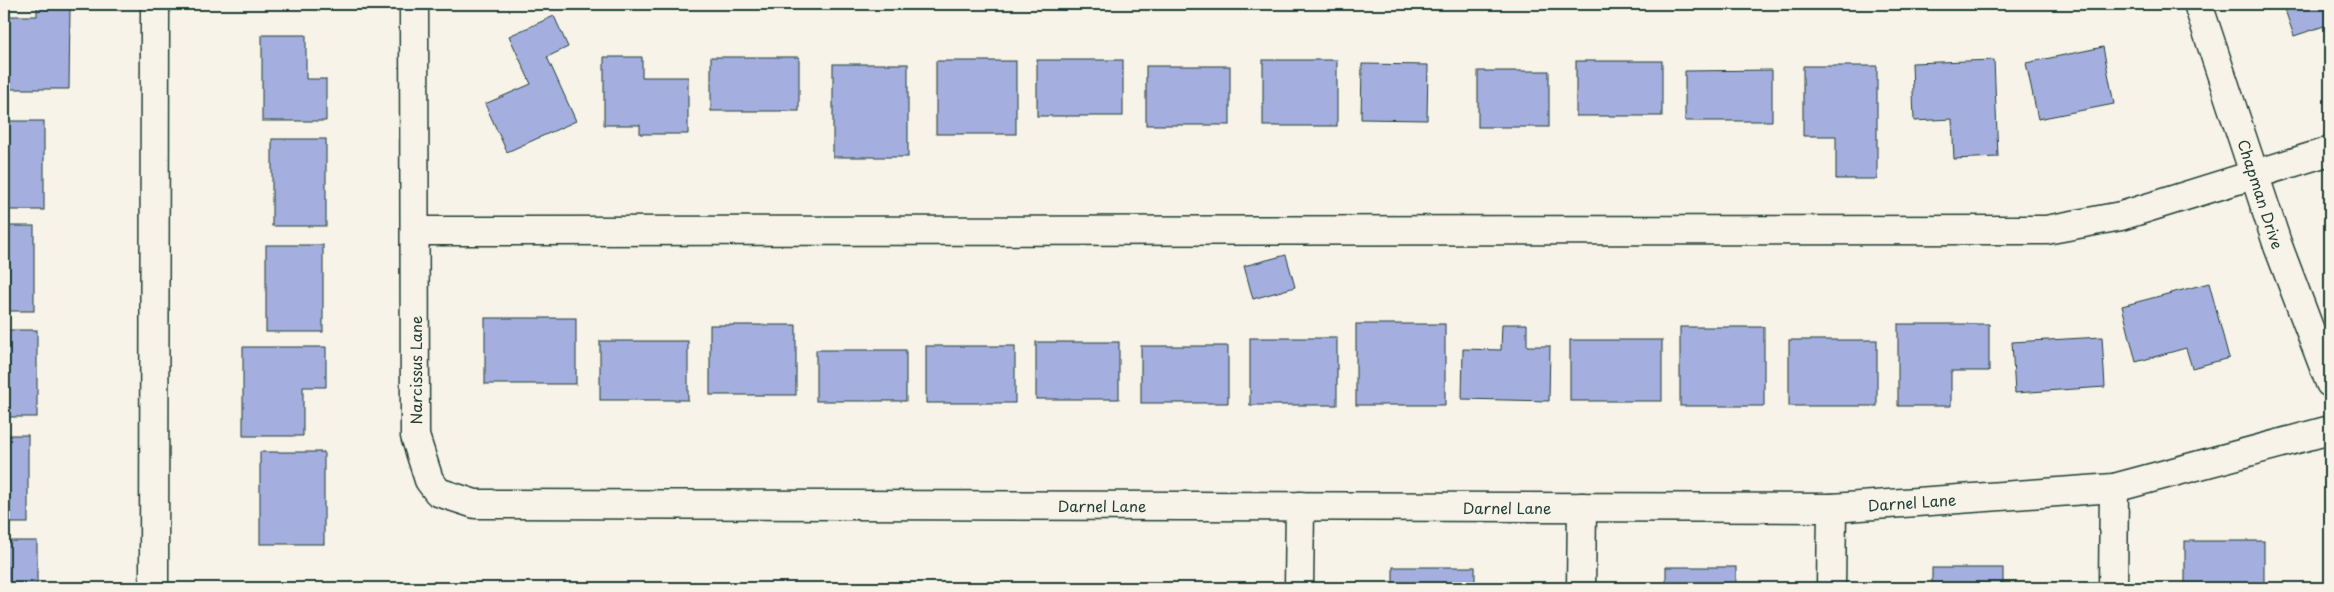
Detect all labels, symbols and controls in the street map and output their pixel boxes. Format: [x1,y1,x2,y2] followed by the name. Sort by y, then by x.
[2232,136,2290,252] street label: Chapman Drive
[404,315,427,425] street label: Narcissus Lane
[1867,487,1957,517] street label: Darnel Lane
[1058,494,1146,517] street label: Darnel Lane
[1463,496,1551,519] street label: Darnel Lane

